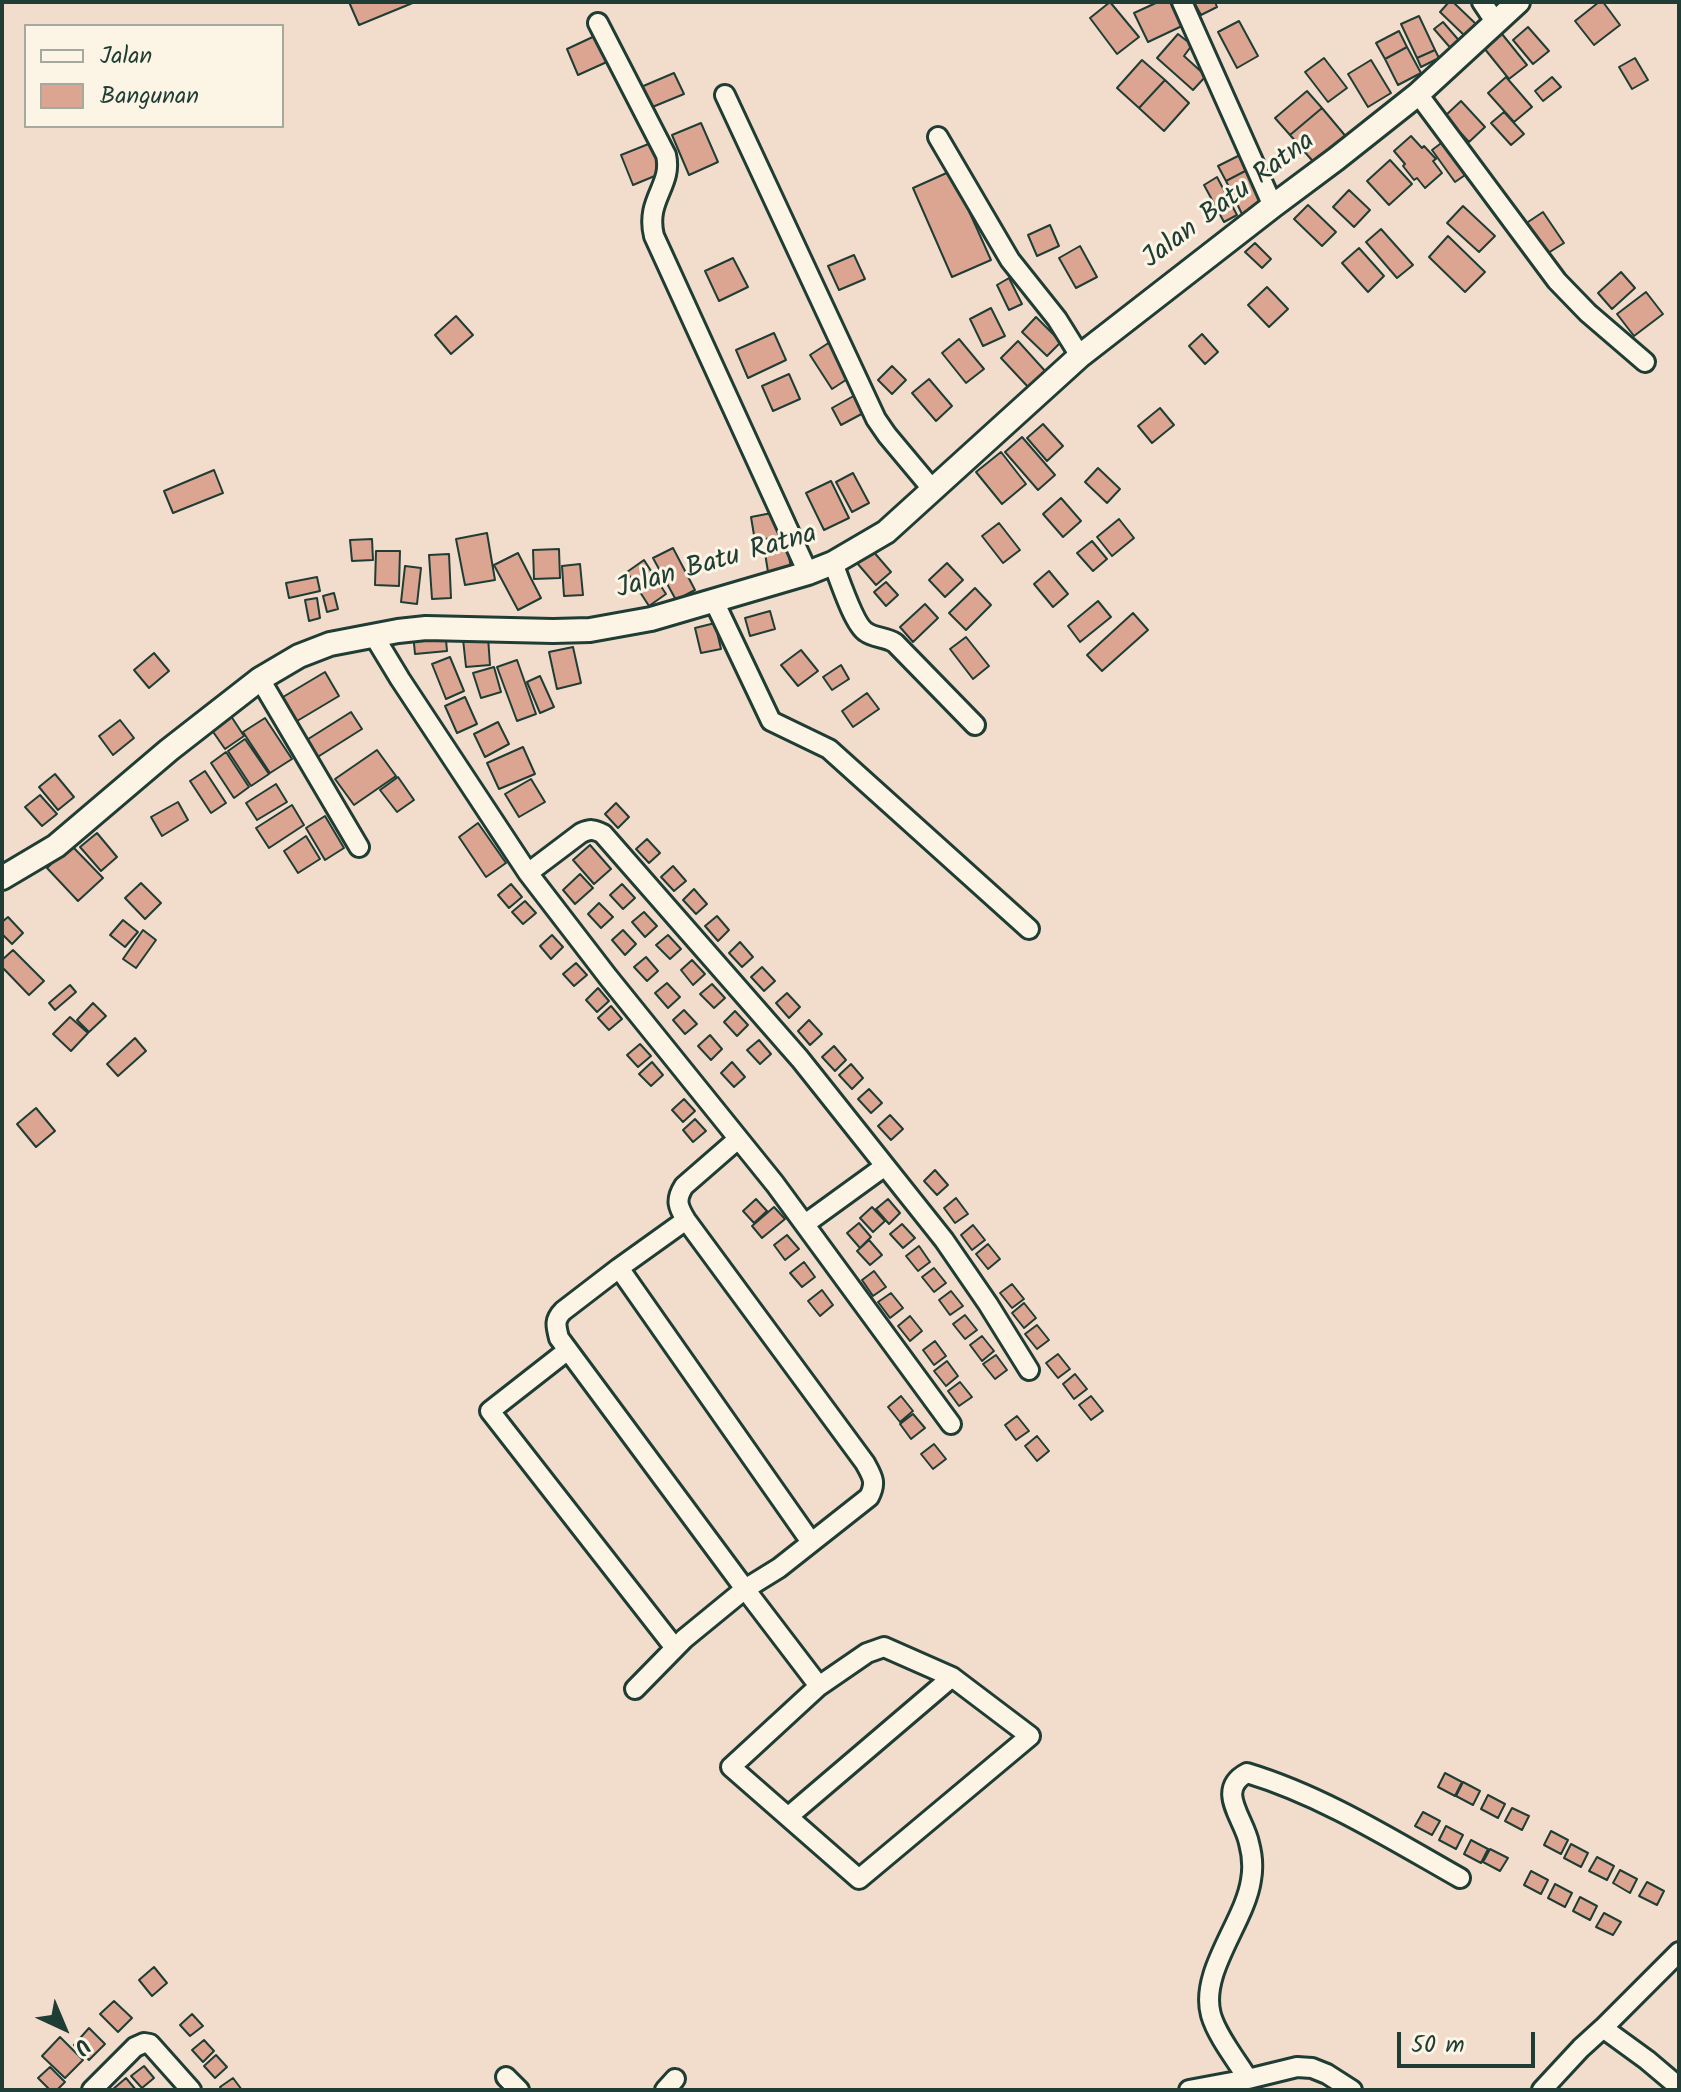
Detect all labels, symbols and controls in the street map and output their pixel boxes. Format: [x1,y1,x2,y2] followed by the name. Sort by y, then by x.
[24,24,284,128] legend
[100,37,152,76] text: Jalan
[100,77,199,116] text: Bangunan
[1137,126,1323,278] street label: Jalan Batu Ratna
[613,519,821,609] street label: Jalan Batu Ratna
[24,1988,104,2068] north arrow
[1401,2016,1539,2066] scale bar
[1411,2026,1465,2065] text: 50 m
[64,2028,98,2063] text: U

